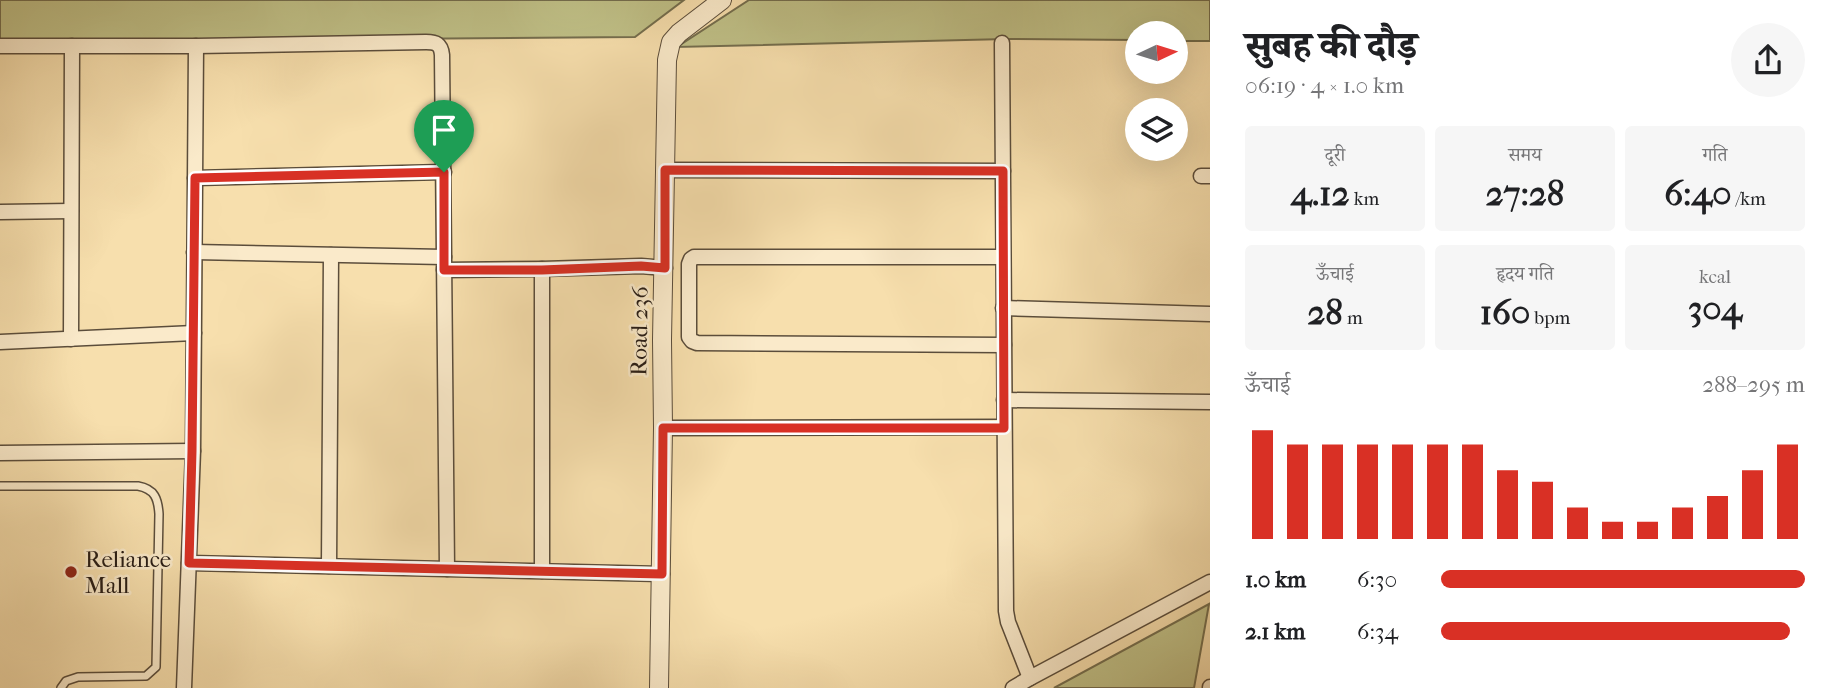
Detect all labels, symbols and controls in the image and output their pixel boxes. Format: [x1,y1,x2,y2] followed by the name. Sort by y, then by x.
[1125,21,1188,84] north arrow
[1125,21,1188,161] map controls
[1245,23,1417,68] text: सुबह की दौड़
[1731,23,1805,97] button: share
[1245,72,1404,99] text: 06:19 · 4 × 1.0 km
[1125,98,1188,161] button: layers
[414,100,474,172] pin
[425,111,463,149] icon: arrive
[1325,144,1345,166] text: दूरी
[1508,144,1542,166] text: समय
[1703,144,1727,166] text: गति
[1291,173,1350,214] text: 4.12
[1486,173,1564,214] text: 27:28
[1664,173,1732,214] text: 6:40
[1350,188,1379,210] text: km
[1732,188,1766,210] text: /km
[1316,263,1354,285] text: ऊँचाई
[1496,263,1554,285] text: हृदय गति
[1699,266,1731,288] text: kcal
[625,285,654,376] street label: Road 236
[1688,288,1742,329] text: 304
[1307,292,1343,333] text: 28
[1480,292,1530,333] text: 160
[1343,307,1363,329] text: m
[1530,307,1570,329] text: bpm
[1245,371,1290,398] text: ऊँचाई
[1702,371,1805,398] text: 288–295 m
[85,546,171,599] place label: Reliance Mall
[63,564,79,580] marker: Reliance Mall
[1245,566,1306,593] text: 1.0 km
[1357,566,1397,593] text: 6:30
[1245,618,1305,645] text: 2.1 km
[1357,618,1398,645] text: 6:34

